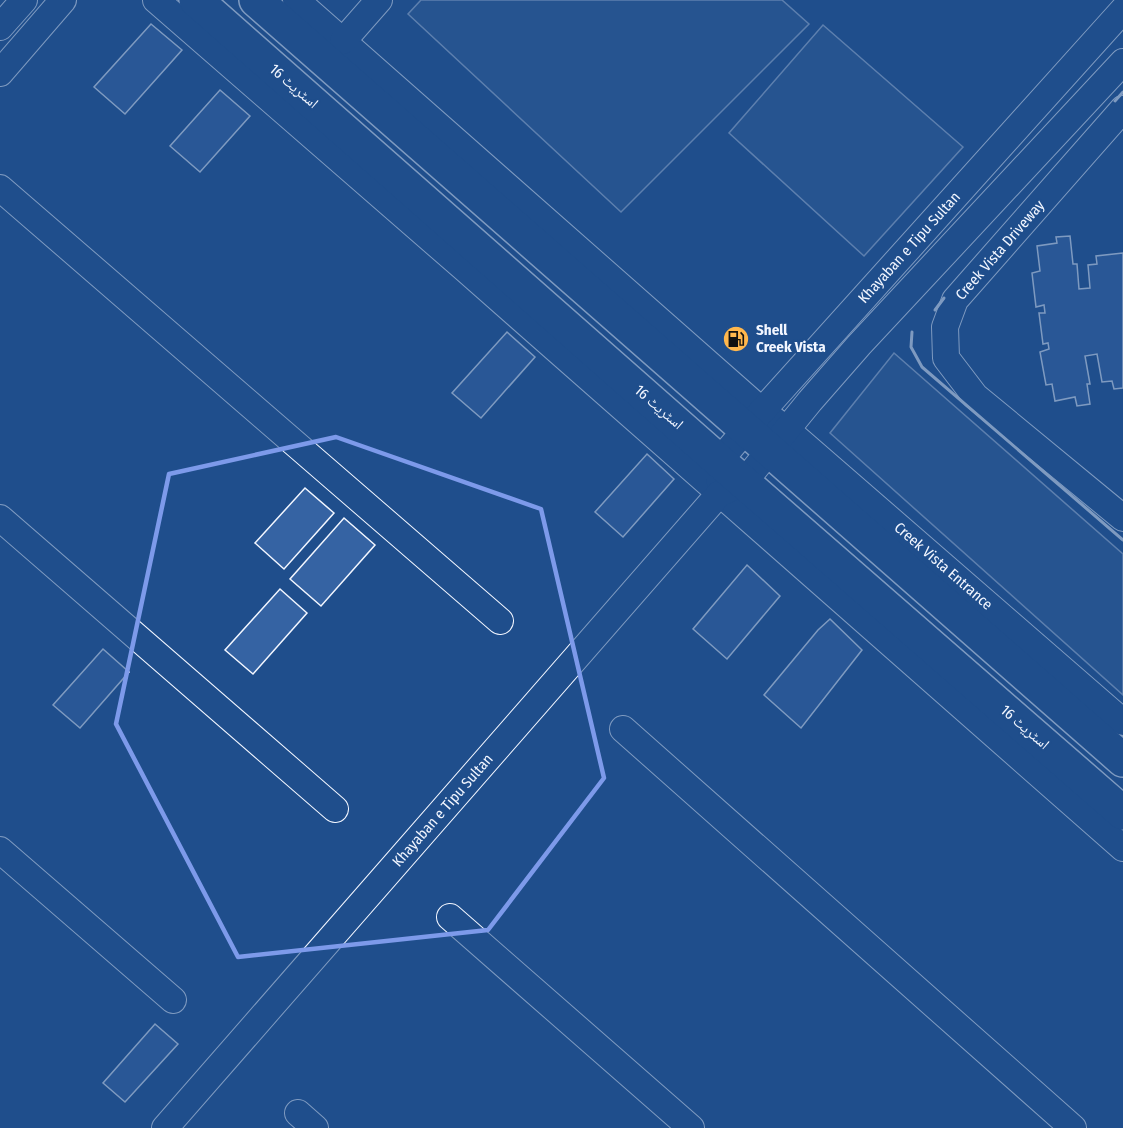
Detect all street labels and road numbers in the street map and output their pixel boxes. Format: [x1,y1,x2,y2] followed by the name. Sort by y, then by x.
[266,60,322,112] street label: اسٹریٹ 16
[854,188,964,307] street label: Khayaban e Tipu Sultan
[952,196,1048,304] street label: Creek Vista Driveway
[631,381,687,433] street label: اسٹریٹ 16
[891,518,996,614] street label: Creek Vista Entrance
[997,701,1053,753] street label: اسٹریٹ 16
[389,750,497,870] street label: Khayaban e Tipu Sultan

